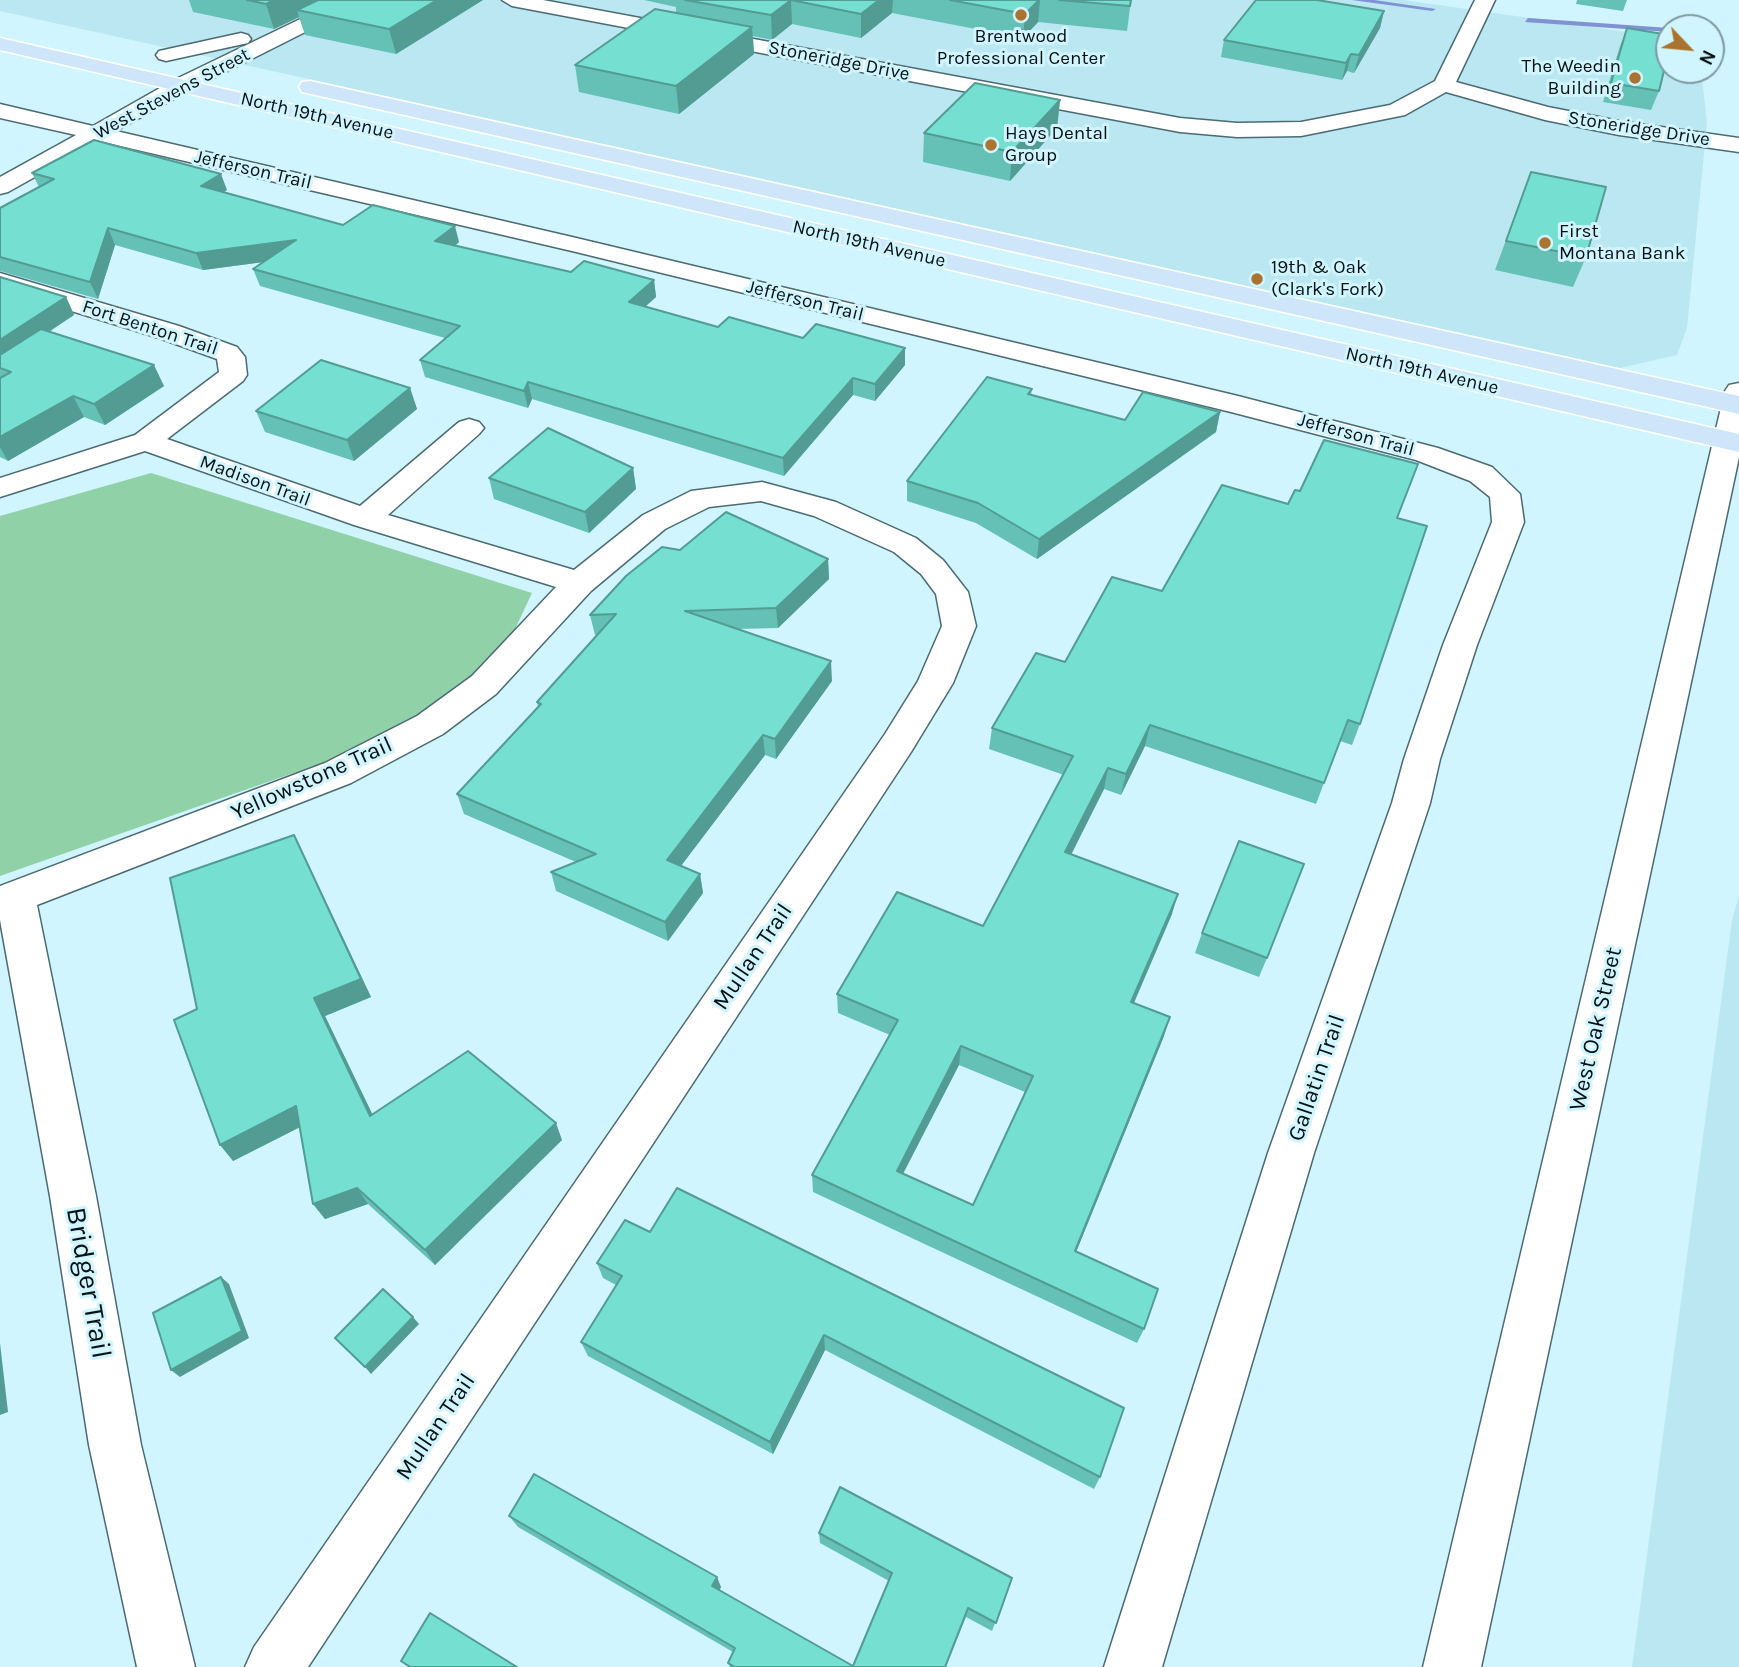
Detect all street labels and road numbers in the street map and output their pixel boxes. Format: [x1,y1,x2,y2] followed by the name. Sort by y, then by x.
[766,36,912,86] street label: Stoneridge Drive
[90,43,254,145] street label: West Stevens Street
[238,87,396,145] street label: North 19th Avenue
[1566,107,1712,151] street label: Stoneridge Drive
[192,145,314,195] street label: Jefferson Trail
[790,215,948,273] street label: North 19th Avenue
[744,275,866,327] street label: Jefferson Trail
[79,295,221,361] street label: Fort Benton Trail
[1343,342,1501,400] street label: North 19th Avenue
[1295,408,1417,462] street label: Jefferson Trail
[196,450,314,512] street label: Madison Trail
[227,731,397,827] street label: Yellowstone Trail
[707,899,799,1015] street label: Mullan Trail
[1564,945,1628,1113] street label: West Oak Street
[1282,1011,1352,1145] street label: Gallatin Trail
[58,1205,118,1361] street label: Bridger Trail
[390,1369,482,1485] street label: Mullan Trail

